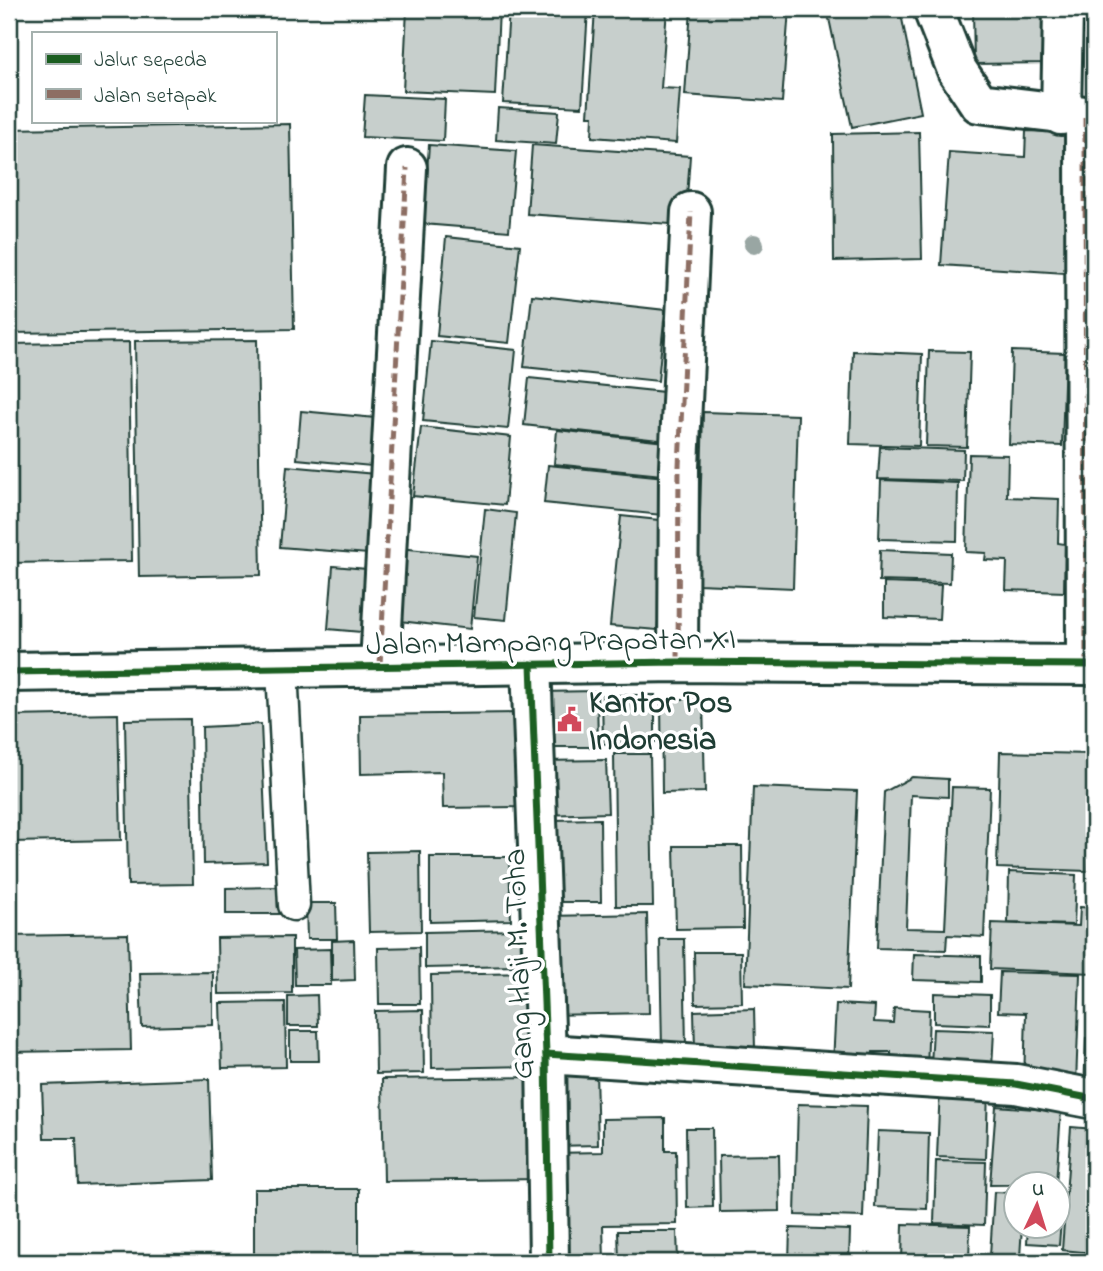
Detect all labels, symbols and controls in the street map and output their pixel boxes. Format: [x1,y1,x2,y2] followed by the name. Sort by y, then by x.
[32,32,276,122] legend
[94,46,207,76] text: Jalur sepeda
[94,82,217,112] text: Jalan setapak
[366,617,736,670] street label: Jalan Mampang Prapatan XI
[589,681,732,765] place label: Kantor Pos Indonesia
[555,705,583,733] public building icon: Kantor Pos Indonesia
[493,848,548,1080] street label: Gang Haji M. Toha
[1002,1170,1072,1240] north arrow
[1031,1177,1045,1204] text: U

